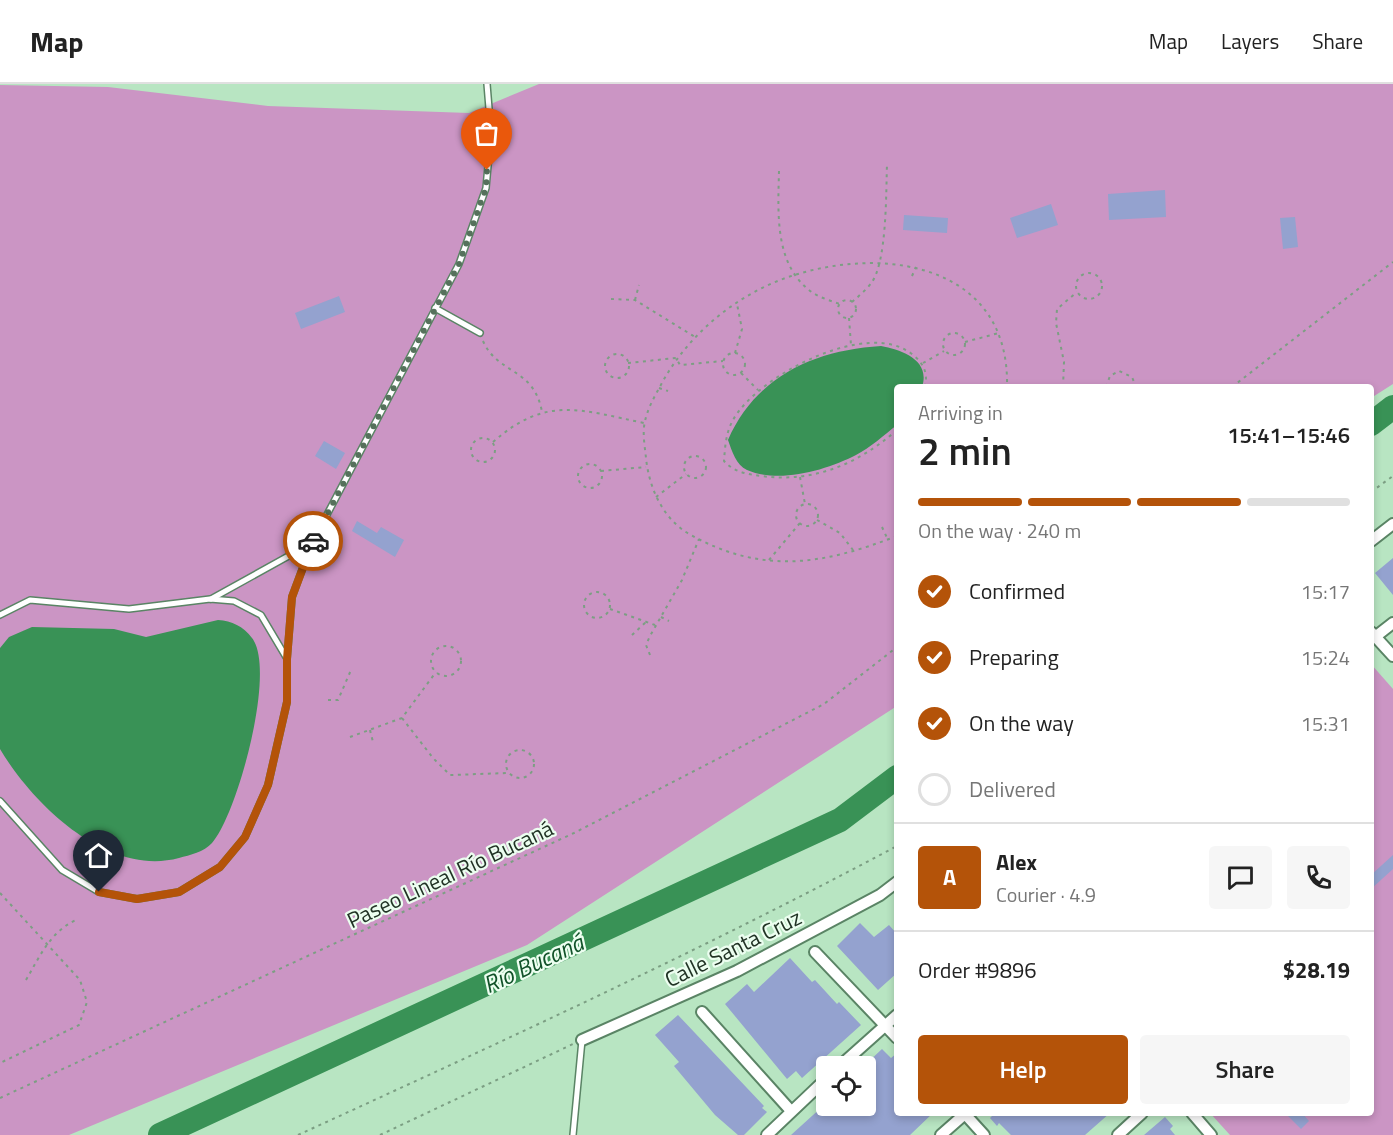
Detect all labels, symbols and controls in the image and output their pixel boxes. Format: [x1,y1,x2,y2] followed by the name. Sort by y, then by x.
[30,20,84,63] text: Map
[1149,25,1188,57] text: Map
[1221,25,1279,57] text: Layers
[1312,25,1363,57] text: Share
[461,108,512,170] pin
[470,117,503,150] icon: bag
[918,397,1003,428] text: Arriving in
[1227,418,1350,452] text: 15:41–15:46
[918,421,1012,480] text: 2 min
[283,511,343,571] courier
[918,515,1081,546] text: On the way · 240 m
[297,525,330,558] icon: car
[969,574,1065,608] text: Confirmed
[918,575,951,608] icon: check
[1301,576,1350,607] text: 15:17
[969,640,1059,674] text: Preparing
[918,641,951,674] icon: check
[1301,642,1350,673] text: 15:24
[969,706,1074,740] text: On the way
[918,707,951,740] icon: check
[1301,708,1350,739] text: 15:31
[969,772,1056,806] text: Delivered
[341,811,559,937] street label: Paseo Lineal Río Bucaná
[73,830,124,892] pin
[82,839,115,872] icon: home
[996,845,1037,879] text: Alex
[1209,846,1272,909] button: chat
[1287,846,1350,909] button: phone
[943,860,956,894] text: A
[996,879,1096,910] text: Courier · 4.9
[659,900,807,996] street label: Calle Santa Cruz
[477,923,591,1002] water label: Río Bucaná
[918,953,1037,987] text: Order #9896
[1283,953,1350,987] text: $28.19
[918,1035,1128,1104] button: Help
[1140,1035,1350,1104] button: Share
[816,1056,876,1116] map controls
[816,1056,876,1116] button: locate

